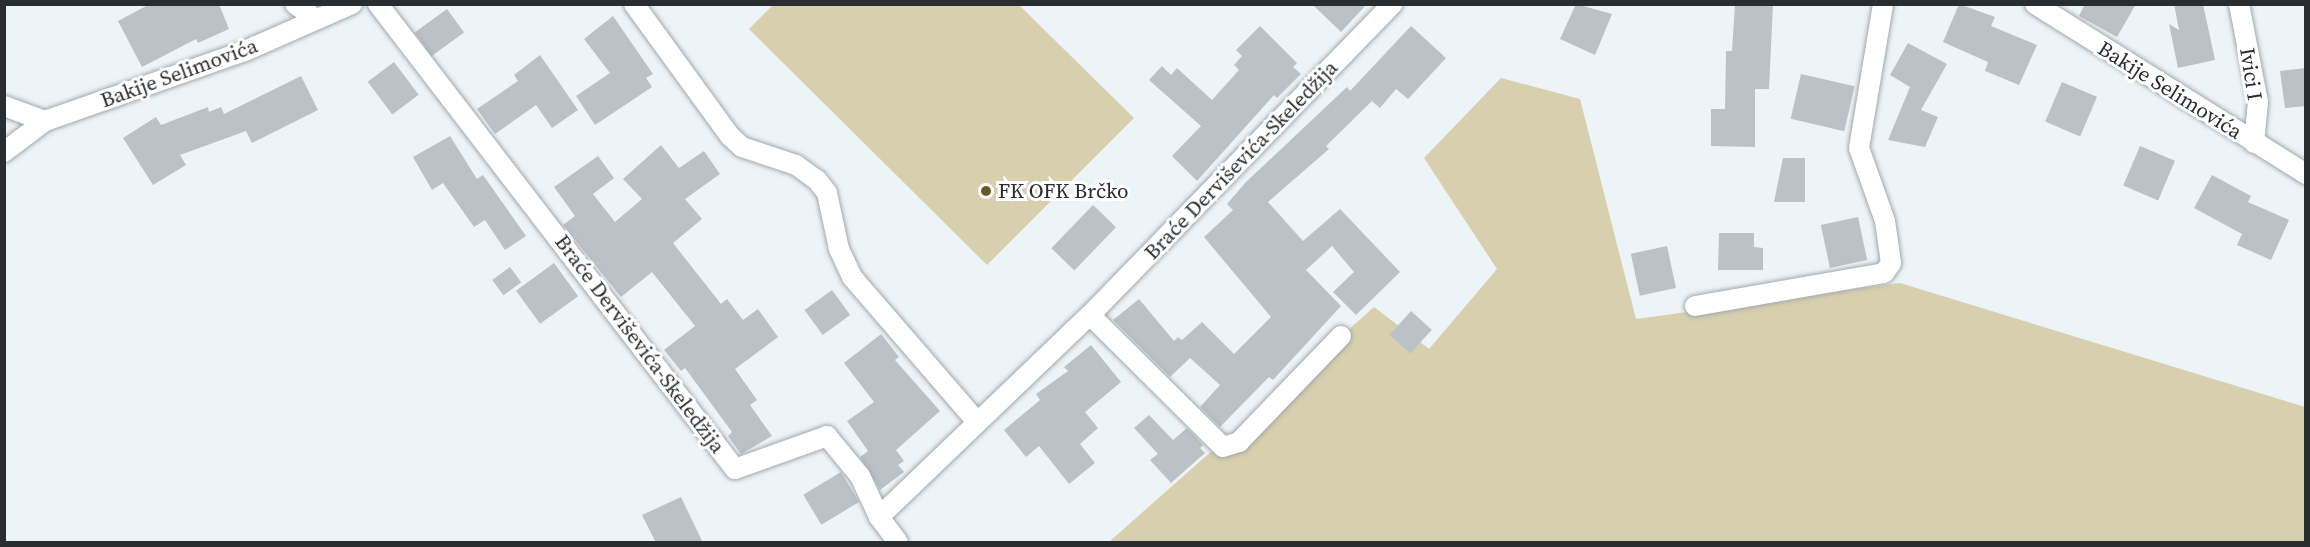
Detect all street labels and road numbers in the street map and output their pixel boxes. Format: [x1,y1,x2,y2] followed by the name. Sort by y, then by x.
[97,33,261,113] street label: Bakije Selimovića
[2093,36,2247,144] street label: Bakije Selimovića
[2234,46,2268,102] street label: Ivici I
[1139,55,1343,265] street label: Braće Derviševića-Skeledžija
[550,230,730,458] street label: Braće Derviševića-Skeledžija

